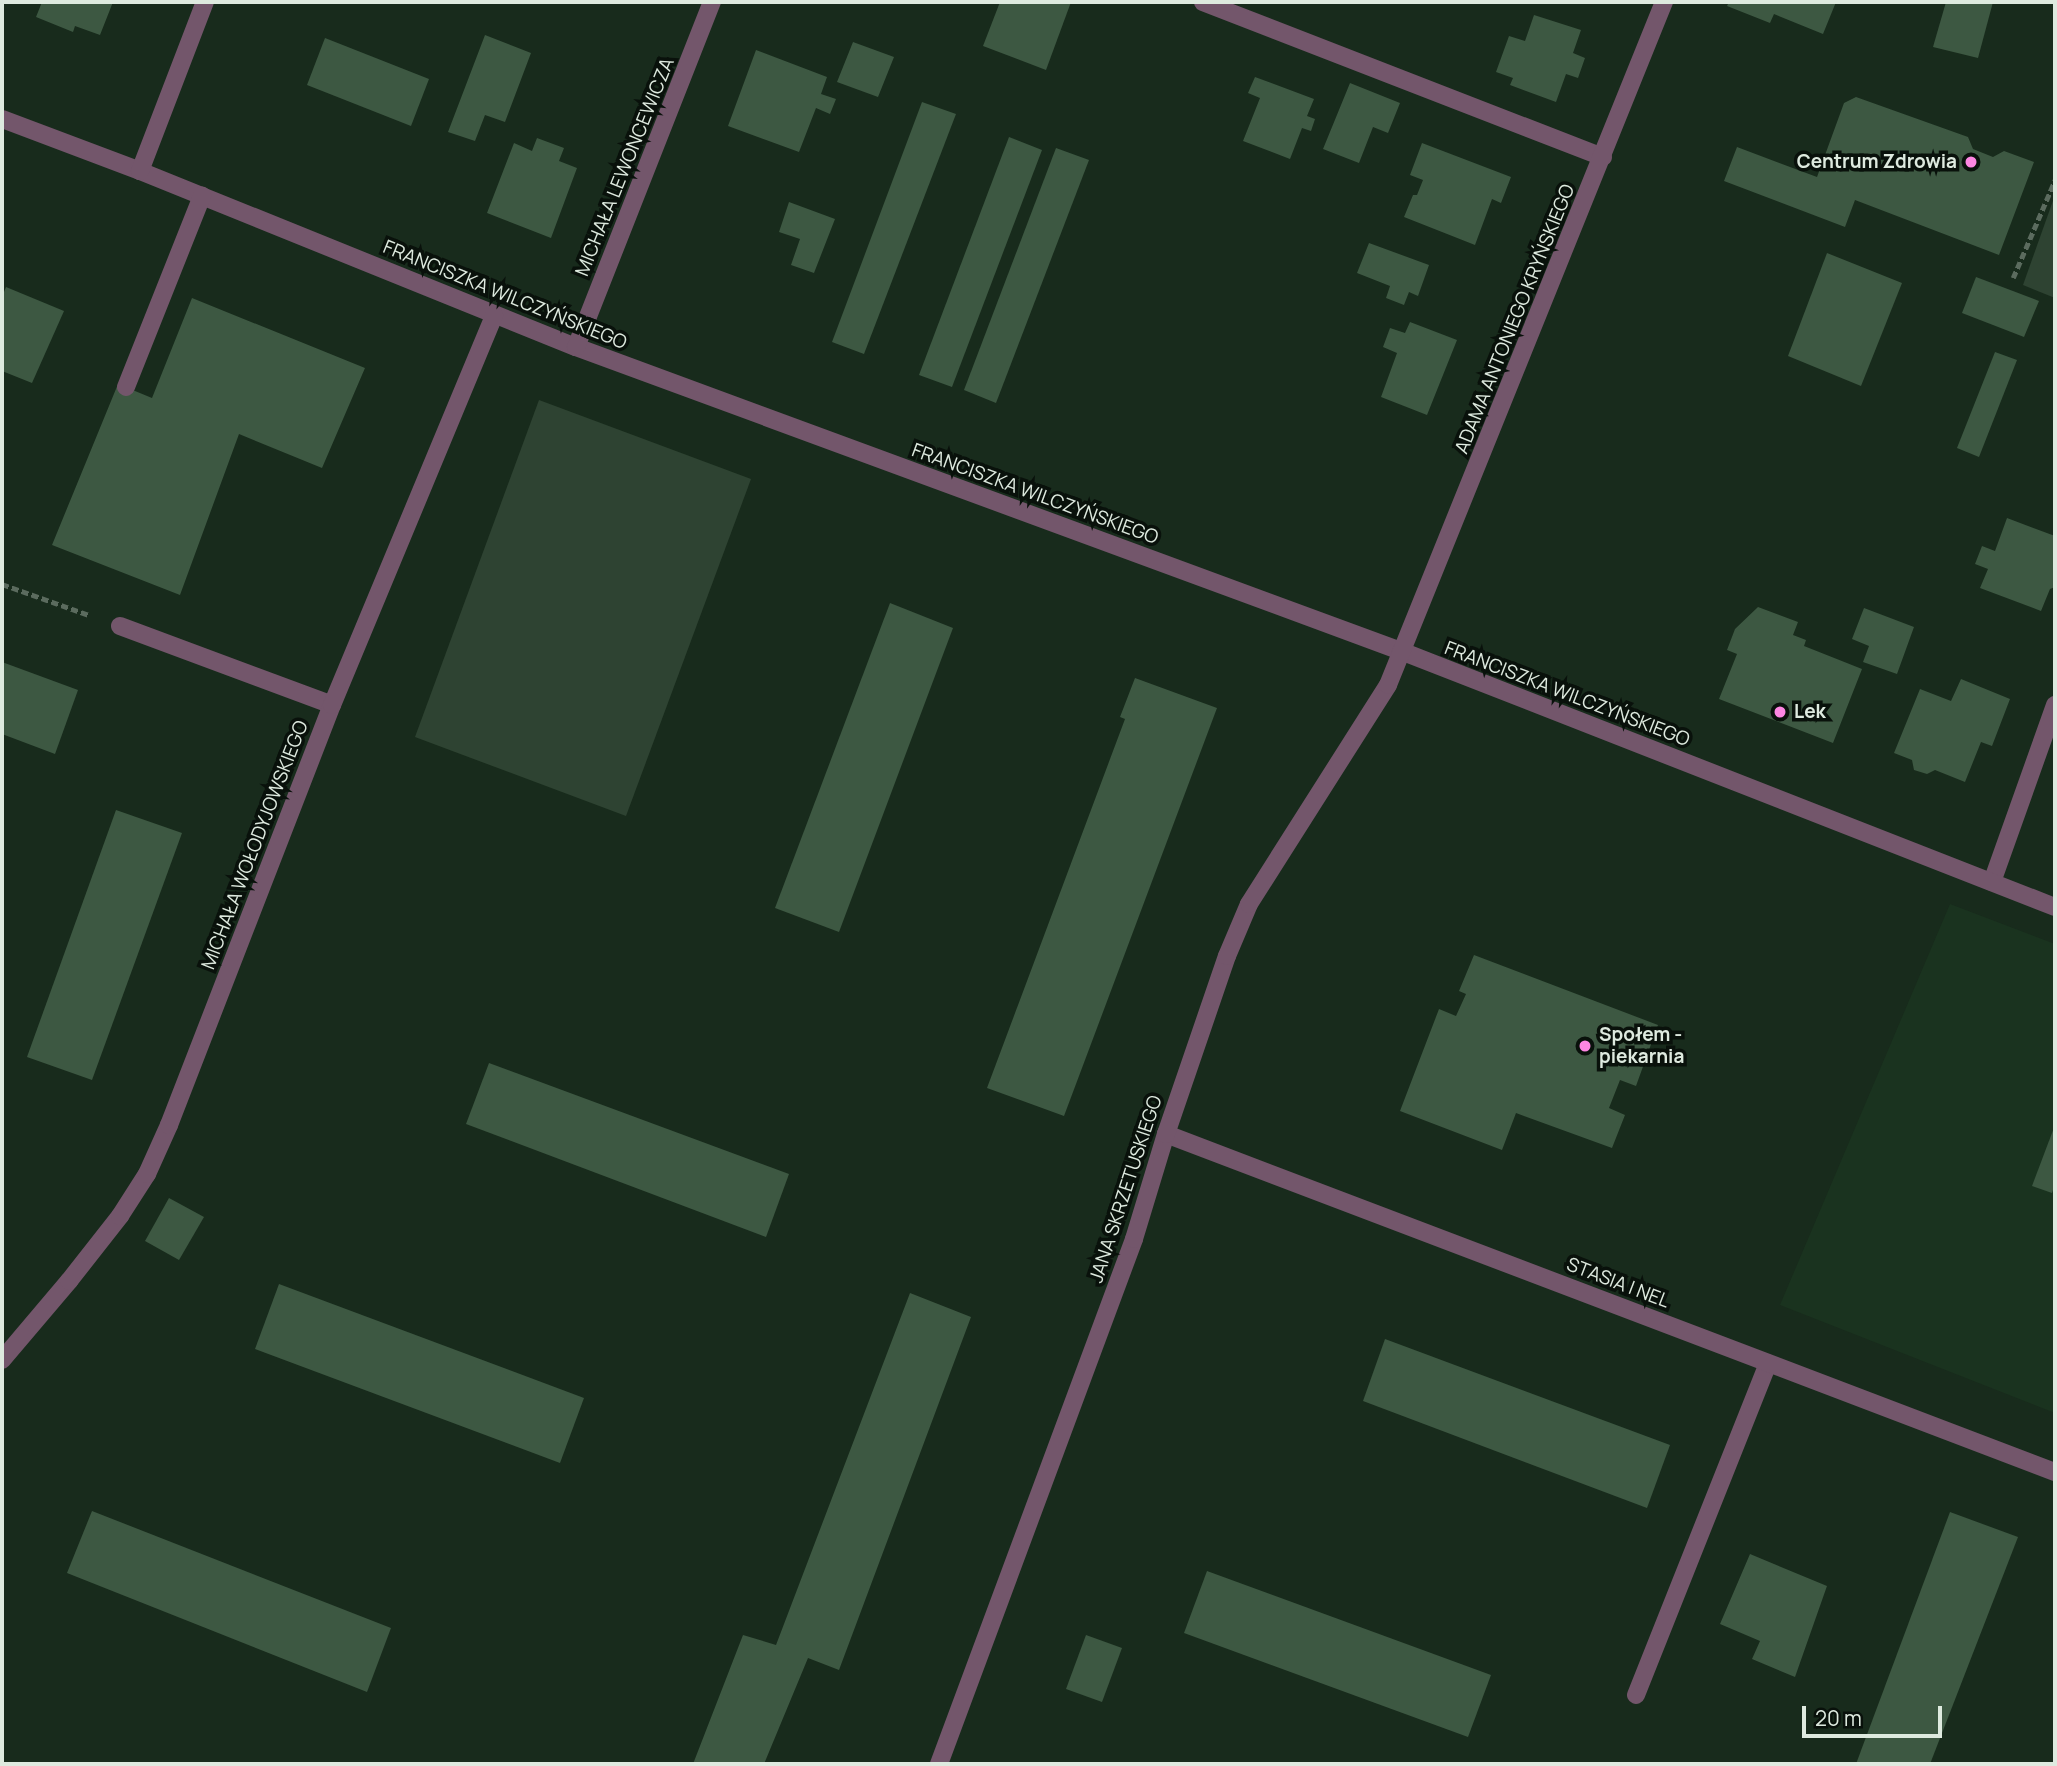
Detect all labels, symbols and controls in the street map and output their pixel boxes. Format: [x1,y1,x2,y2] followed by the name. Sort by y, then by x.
[571,55,679,279] street label: MICHAŁA LEWONCEWICZA
[1797,151,1957,173] place label: Centrum Zdrowia
[1963,154,1979,170] marker: Centrum Zdrowia
[1450,181,1580,457] street label: ADAMA ANTONIEGO KRYŃSKIEGO
[380,236,630,354] street label: FRANCISZKA WILCZYŃSKIEGO
[909,439,1161,549] street label: FRANCISZKA WILCZYŃSKIEGO
[1441,637,1693,751] street label: FRANCISZKA WILCZYŃSKIEGO
[1794,701,1826,723] place label: Lek
[1772,704,1788,720] marker: Lek
[197,717,313,973] street label: MICHAŁA WOŁODYJOWSKIEGO
[1599,1024,1684,1068] place label: Społem - piekarnia
[1577,1038,1593,1054] marker: Społem - piekarnia
[1085,1092,1167,1286] street label: JANA SKRZETUSKIEGO
[1563,1253,1673,1313] street label: STASIA I NEL
[1805,1692,1945,1736] scale bar
[1815,1704,1862,1732] text: 20 m

